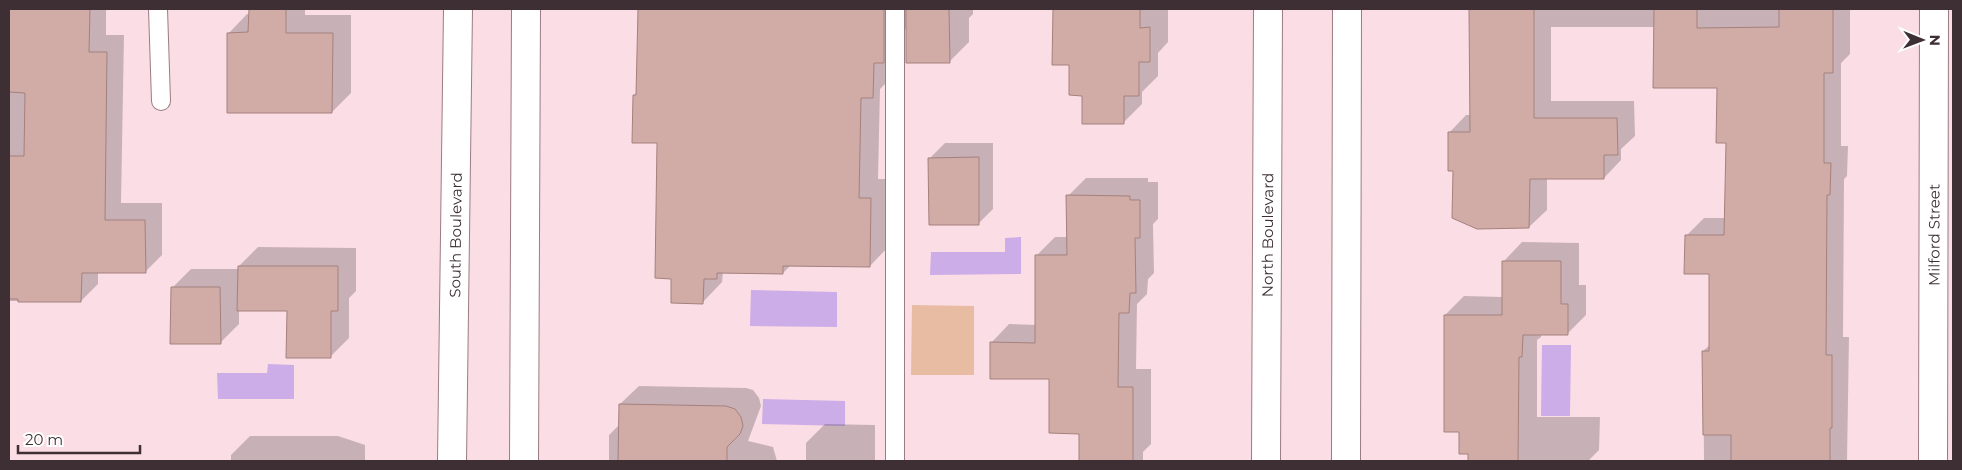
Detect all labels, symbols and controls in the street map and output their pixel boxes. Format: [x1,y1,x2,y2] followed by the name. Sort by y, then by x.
[1897,15,1947,65] north arrow
[1926,34,1944,46] text: N
[445,172,465,298] street label: South Boulevard
[1257,173,1277,297] street label: North Boulevard
[1924,184,1943,286] street label: Milford Street
[18,422,140,454] scale bar
[25,430,63,449] text: 20 m

